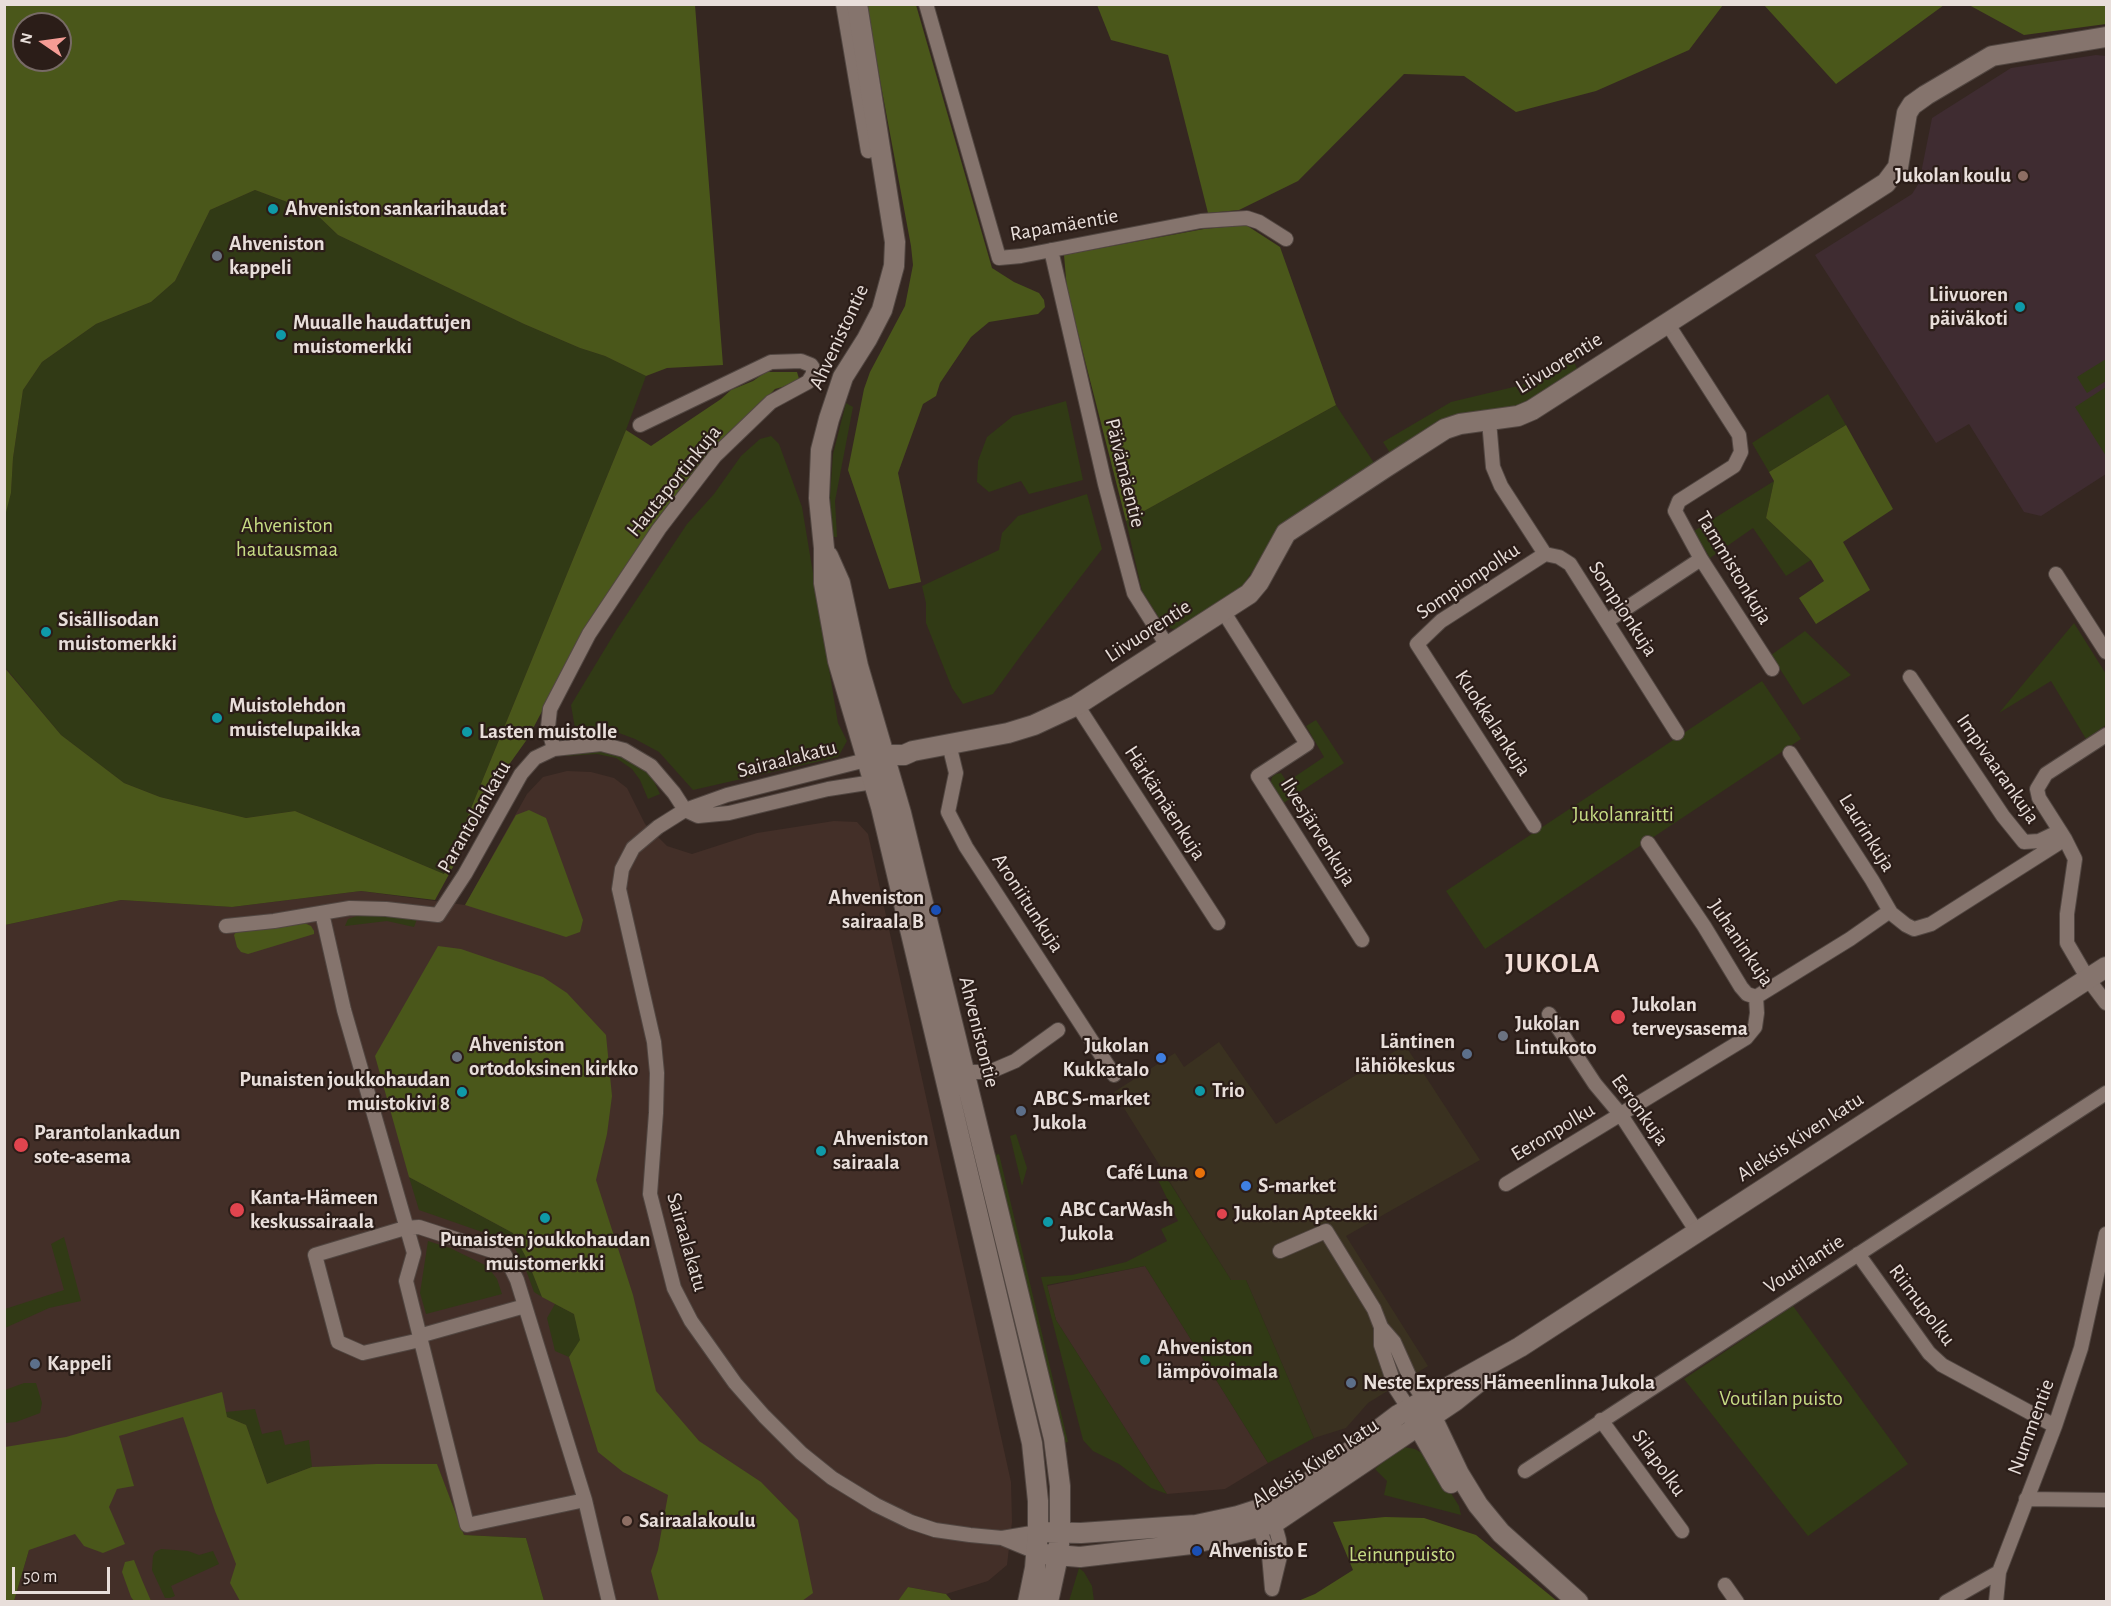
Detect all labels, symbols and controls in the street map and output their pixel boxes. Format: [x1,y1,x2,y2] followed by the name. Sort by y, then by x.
[12,12,72,72] north arrow
[17,31,35,46] text: N
[1895,163,2011,189] place label: Jukolan koulu
[2016,169,2030,183] marker: Jukolan koulu
[285,196,506,222] place label: Ahveniston sankarihaudat
[266,202,280,216] marker: Ahveniston sankarihaudat
[1008,203,1120,247] street label: Rapamäentie
[229,231,325,281] place label: Ahveniston kappeli
[210,249,224,263] marker: Ahveniston kappeli
[804,280,874,394] street label: Ahvenistontie
[1929,282,2008,332] place label: Liivuoren päiväkoti
[2013,300,2027,314] marker: Liivuoren päiväkoti
[293,310,471,360] place label: Muualle haudattujen muistomerkki
[1511,327,1607,399] street label: Liivuorentie
[274,328,288,342] marker: Muualle haudattujen muistomerkki
[1099,416,1151,530] street label: Päivämäentie
[621,420,727,542] street label: Hautaportinkuja
[1690,507,1778,629] street label: Tammistonkuja
[236,513,338,563] park label: Ahveniston hautausmaa
[1411,537,1525,625] street label: Sompionpolku
[1583,557,1663,661] street label: Sompionkuja
[1100,594,1196,668] street label: Liivuorentie
[58,607,177,657] place label: Sisällisodan muistomerkki
[39,625,53,639] marker: Sisällisodan muistomerkki
[1449,665,1537,781] street label: Kuokkalankuja
[229,693,361,743] place label: Muistolehdon muistelupaikka
[1951,709,2045,829] street label: Impivaarankuja
[210,711,224,725] marker: Muistolehdon muistelupaikka
[479,719,617,745] place label: Lasten muistolle
[460,725,474,739] marker: Lasten muistolle
[735,735,839,783] street label: Sairaalakatu
[1119,741,1211,865] street label: Härkämäenkuja
[432,756,516,878] street label: Parantolankatu
[1275,773,1361,891] street label: Ilvesjärvenkuja
[1833,789,1901,877] street label: Laurinkuja
[1572,802,1674,828] park label: Jukolanraitti
[987,849,1069,957] street label: Aroniitunkuja
[828,885,924,935] place label: Ahveniston sairaala B
[1703,895,1779,991] street label: Juhaninkuja
[929,903,943,917] marker: Ahveniston sairaala B
[1505,948,1601,980] district label: JUKOLA
[953,974,1005,1090] street label: Ahvenistontie
[1632,992,1748,1042] place label: Jukolan terveysasema
[1609,1008,1627,1026] marker: Jukolan terveysasema
[1515,1011,1597,1061] place label: Jukolan Lintukoto
[1355,1029,1455,1079] place label: Läntinen lähiökeskus
[1496,1029,1510,1043] marker: Jukolan Lintukoto
[469,1032,638,1082] place label: Ahveniston ortodoksinen kirkko
[1062,1033,1149,1083] place label: Jukolan Kukkatalo
[1460,1047,1474,1061] marker: Läntinen lähiökeskus
[450,1050,464,1064] marker: Ahveniston ortodoksinen kirkko
[1154,1051,1168,1065] marker: Jukolan Kukkatalo
[239,1067,450,1117] place label: Punaisten joukkohaudan muistokivi 8
[1606,1069,1674,1151] street label: Eeronkuja
[1212,1078,1245,1104] place label: Trio
[1193,1084,1207,1098] marker: Trio
[455,1085,469,1099] marker: Punaisten joukkohaudan muistokivi 8
[1033,1086,1150,1136] place label: ABC S-market Jukola
[1732,1087,1868,1187] street label: Aleksis Kiven katu
[1506,1097,1600,1167] street label: Eeronpolku
[1014,1104,1028,1118] marker: ABC S-market Jukola
[34,1120,180,1170] place label: Parantolankadun sote-asema
[833,1126,929,1176] place label: Ahveniston sairaala
[12,1136,30,1154] marker: Parantolankadun sote-asema
[814,1144,828,1158] marker: Ahveniston sairaala
[1106,1160,1188,1186] place label: Café Luna
[1193,1166,1207,1180] marker: Café Luna
[1258,1173,1336,1199] place label: S-market
[1239,1179,1253,1193] marker: S-market
[250,1185,378,1235] place label: Kanta-Hämeen keskussairaala
[661,1190,713,1294] street label: Sairaalakatu
[1060,1197,1173,1247] place label: ABC CarWash Jukola
[228,1201,246,1219] marker: Kanta-Hämeen keskussairaala
[1234,1201,1378,1227] place label: Jukolan Apteekki
[1215,1207,1229,1221] marker: Jukolan Apteekki
[538,1211,552,1225] marker: Punaisten joukkohaudan muistomerkki
[1041,1215,1055,1229] marker: ABC CarWash Jukola
[440,1227,650,1277] place label: Punaisten joukkohaudan muistomerkki
[1759,1229,1849,1299] street label: Voutilantie
[1883,1259,1961,1351] street label: Riimupolku
[1157,1335,1278,1385] place label: Ahveniston lämpövoimala
[47,1351,112,1377] place label: Kappeli
[1138,1353,1152,1367] marker: Ahveniston lämpövoimala
[28,1357,42,1371] marker: Kappeli
[1363,1370,1655,1396] place label: Neste Express Hämeenlinna Jukola
[1344,1376,1358,1390] marker: Neste Express Hämeenlinna Jukola
[2002,1376,2060,1478] street label: Nummentie
[1719,1386,1843,1412] park label: Voutilan puisto
[1247,1413,1383,1513] street label: Aleksis Kiven katu
[1626,1425,1692,1501] street label: Silapolku
[639,1508,756,1534] place label: Sairaalakoulu
[620,1514,634,1528] marker: Sairaalakoulu
[1209,1538,1308,1564] place label: Ahvenisto E
[1349,1542,1455,1568] park label: Leinunpuisto
[1190,1544,1204,1558] marker: Ahvenisto E
[15,1555,112,1593] scale bar
[23,1568,57,1586] text: 50 m

